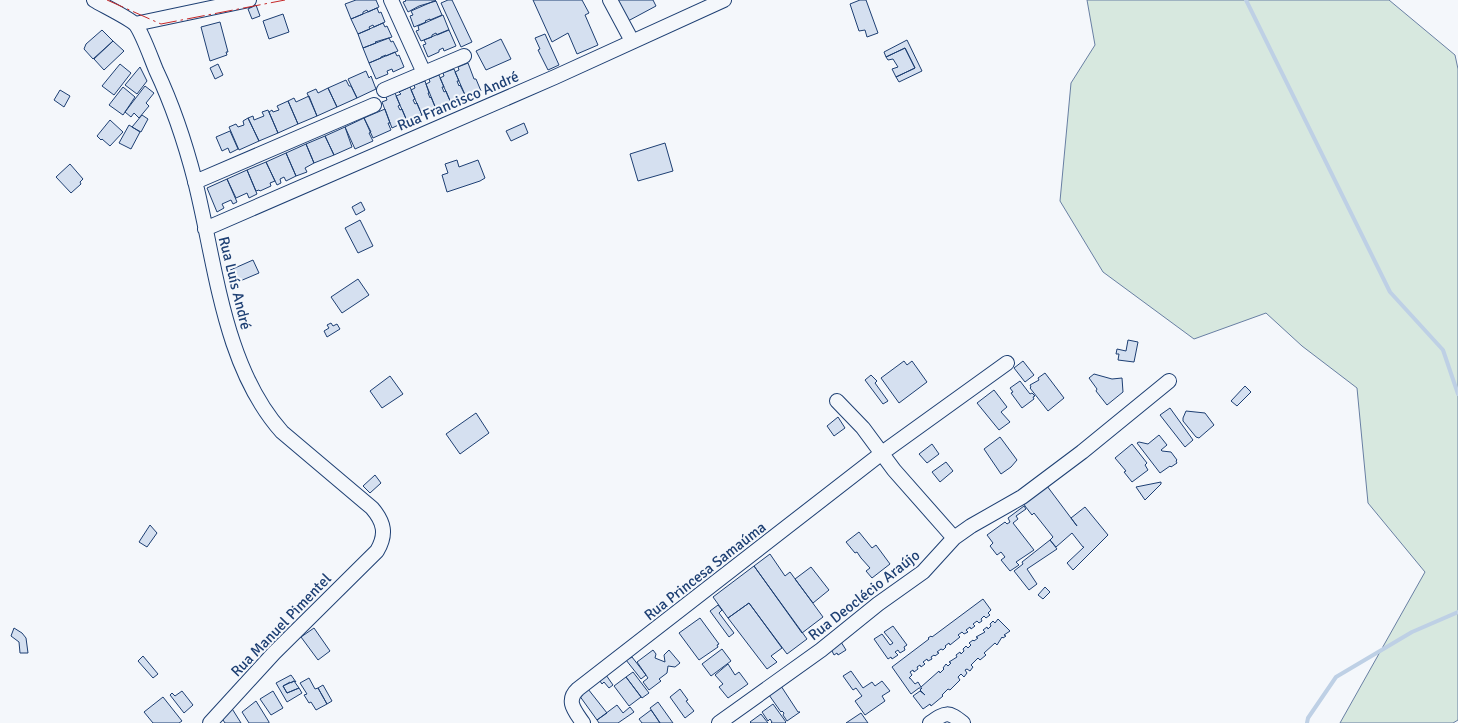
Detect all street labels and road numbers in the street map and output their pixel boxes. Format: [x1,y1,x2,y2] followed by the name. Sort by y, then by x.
[394,67,522,135] street label: Rua Francisco André
[215,235,255,331] street label: Rua Luís André
[641,518,769,624] street label: Rua Princesa Samaúma
[805,546,923,644] street label: Rua Deoclécio Araújo
[227,570,335,680] street label: Rua Manuel Pimentel

